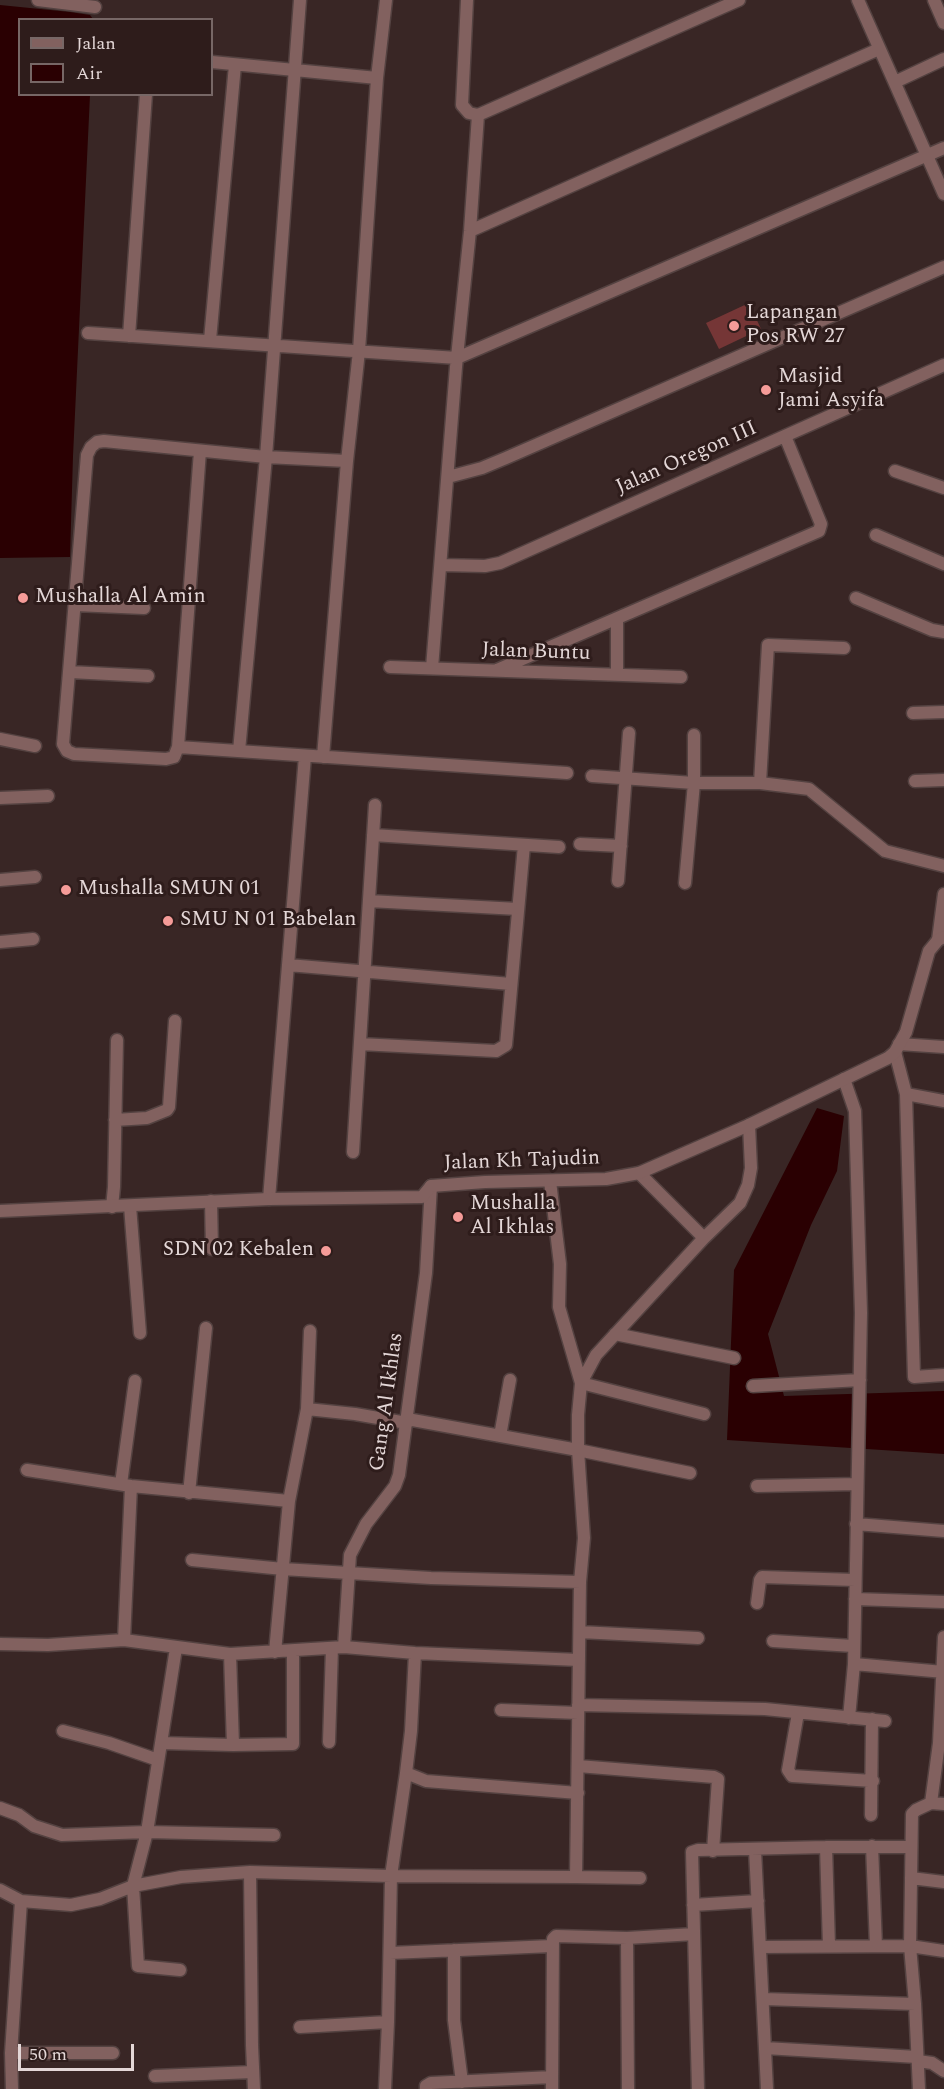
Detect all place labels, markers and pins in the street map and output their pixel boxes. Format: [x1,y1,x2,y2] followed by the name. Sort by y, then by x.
[746,301,845,351] place label: Lapangan Pos RW 27
[727,319,741,333] marker: Lapangan Pos RW 27
[778,365,884,415] place label: Masjid Jami Asyifa
[759,383,773,397] marker: Masjid Jami Asyifa
[35,585,206,611] place label: Mushalla Al Amin
[16,591,30,605] marker: Mushalla Al Amin
[78,877,260,903] place label: Mushalla SMUN 01
[59,883,73,897] marker: Mushalla SMUN 01
[180,908,356,934] place label: SMU N 01 Babelan
[161,914,175,928] marker: SMU N 01 Babelan
[470,1192,556,1242] place label: Mushalla Al Ikhlas
[451,1210,465,1224] marker: Mushalla Al Ikhlas
[163,1238,314,1264] place label: SDN 02 Kebalen
[319,1244,333,1258] marker: SDN 02 Kebalen

